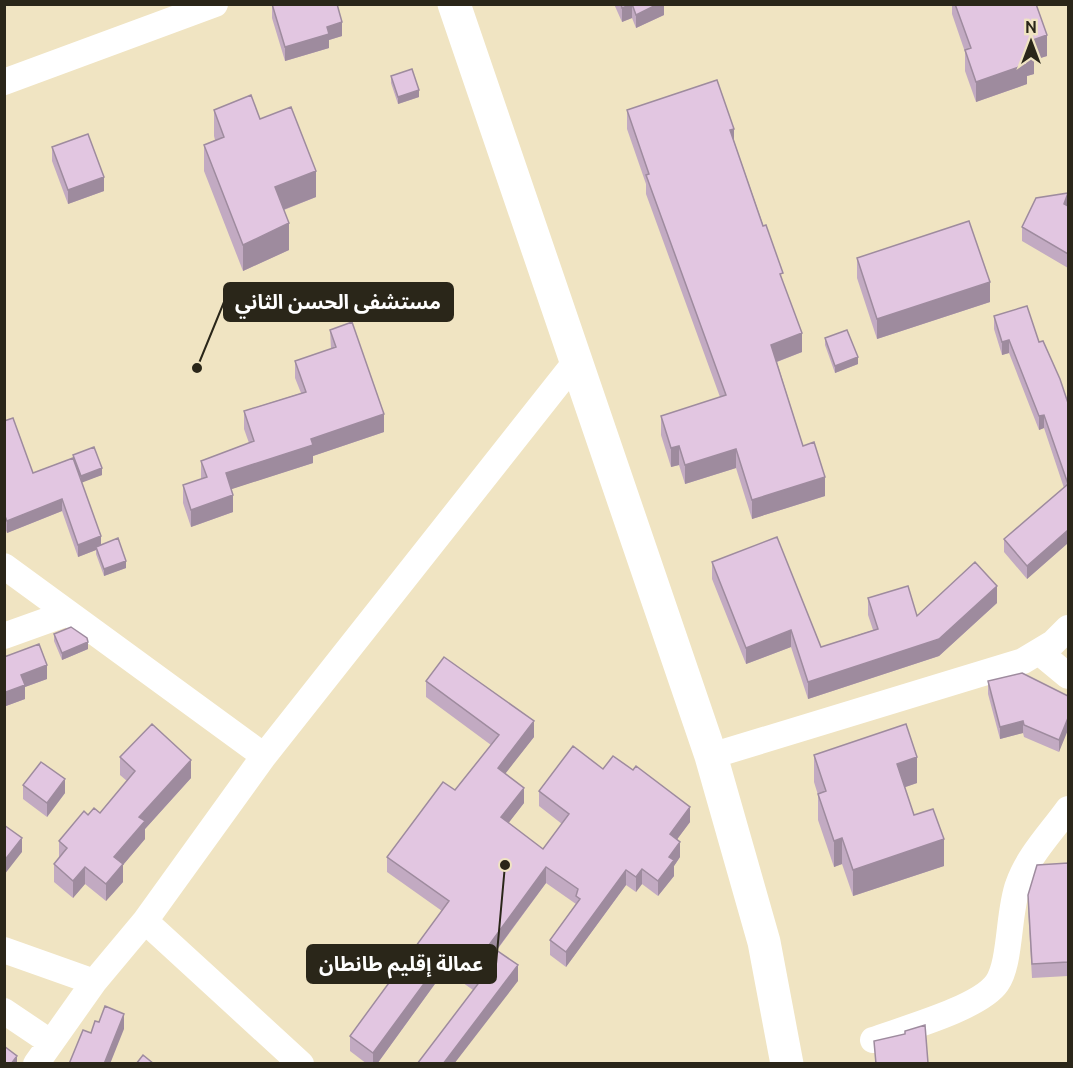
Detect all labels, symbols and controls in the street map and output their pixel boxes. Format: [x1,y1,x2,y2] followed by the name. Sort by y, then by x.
[1001,12,1061,72] north arrow
[1025,18,1037,36] text: N
[224,283,453,321] callout: مستشفى الحسن الثاني
[235,290,441,319] text: مستشفى الحسن الثاني
[307,945,496,983] callout: عمالة إقليم طانطان
[319,952,483,979] text: عمالة إقليم طانطان

